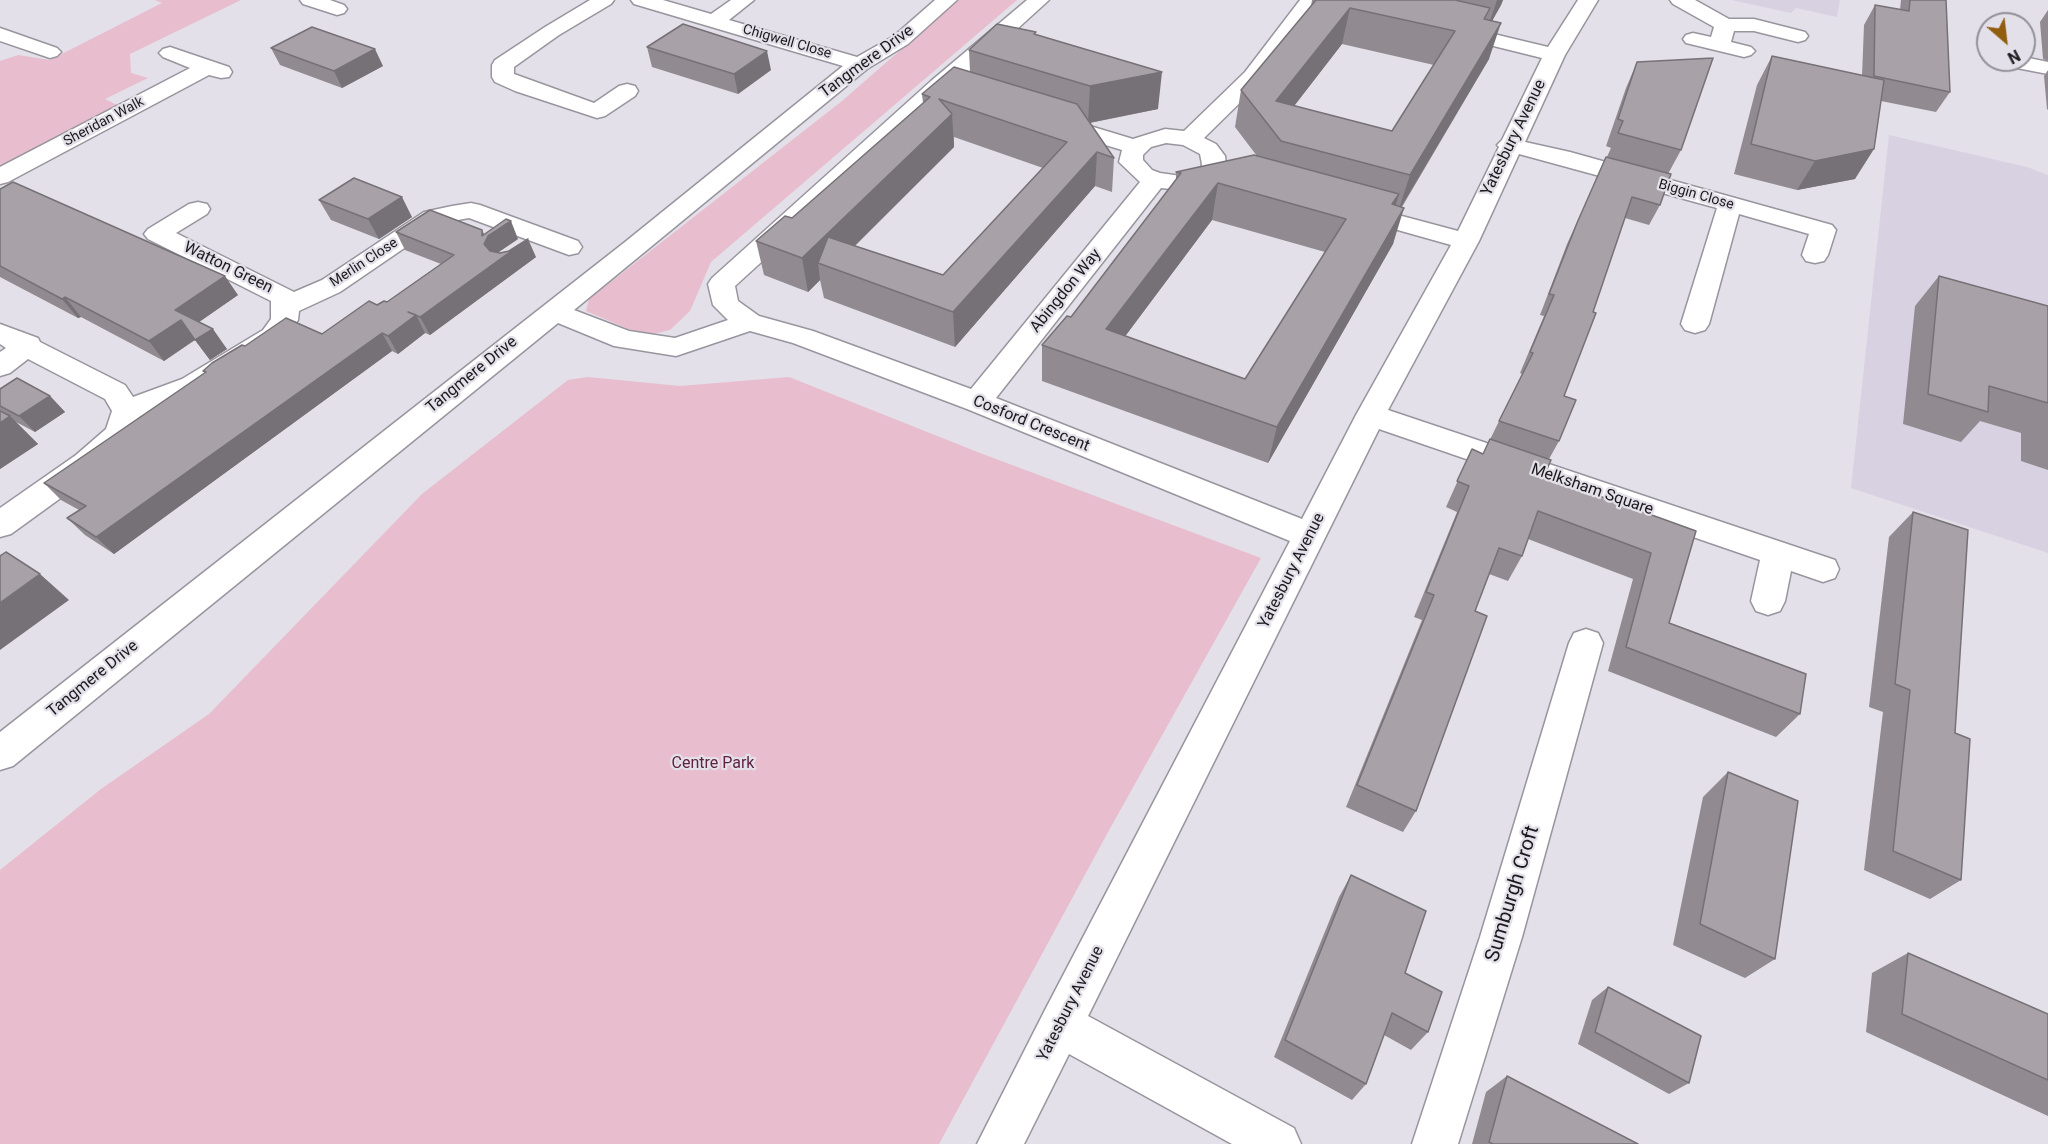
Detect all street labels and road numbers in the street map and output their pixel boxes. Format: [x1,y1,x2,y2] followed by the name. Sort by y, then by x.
[741,21,833,63] street label: Chigwell Close
[816,22,918,102] street label: Tangmere Drive
[1478,77,1550,199] street label: Yatesbury Avenue
[61,94,147,150] street label: Sheridan Walk
[1656,176,1736,214] street label: Biggin Close
[327,235,401,291] street label: Merlin Close
[180,238,276,298] street label: Watton Green
[1026,245,1106,337] street label: Abingdon Way
[423,332,521,418] street label: Tangmere Drive
[970,392,1092,456] street label: Cosford Crescent
[1528,460,1656,520] street label: Melksham Square
[1255,510,1329,632] street label: Yatesbury Avenue
[44,636,142,722] street label: Tangmere Drive
[1481,823,1545,965] street label: Sumburgh Croft
[1034,943,1108,1065] street label: Yatesbury Avenue

